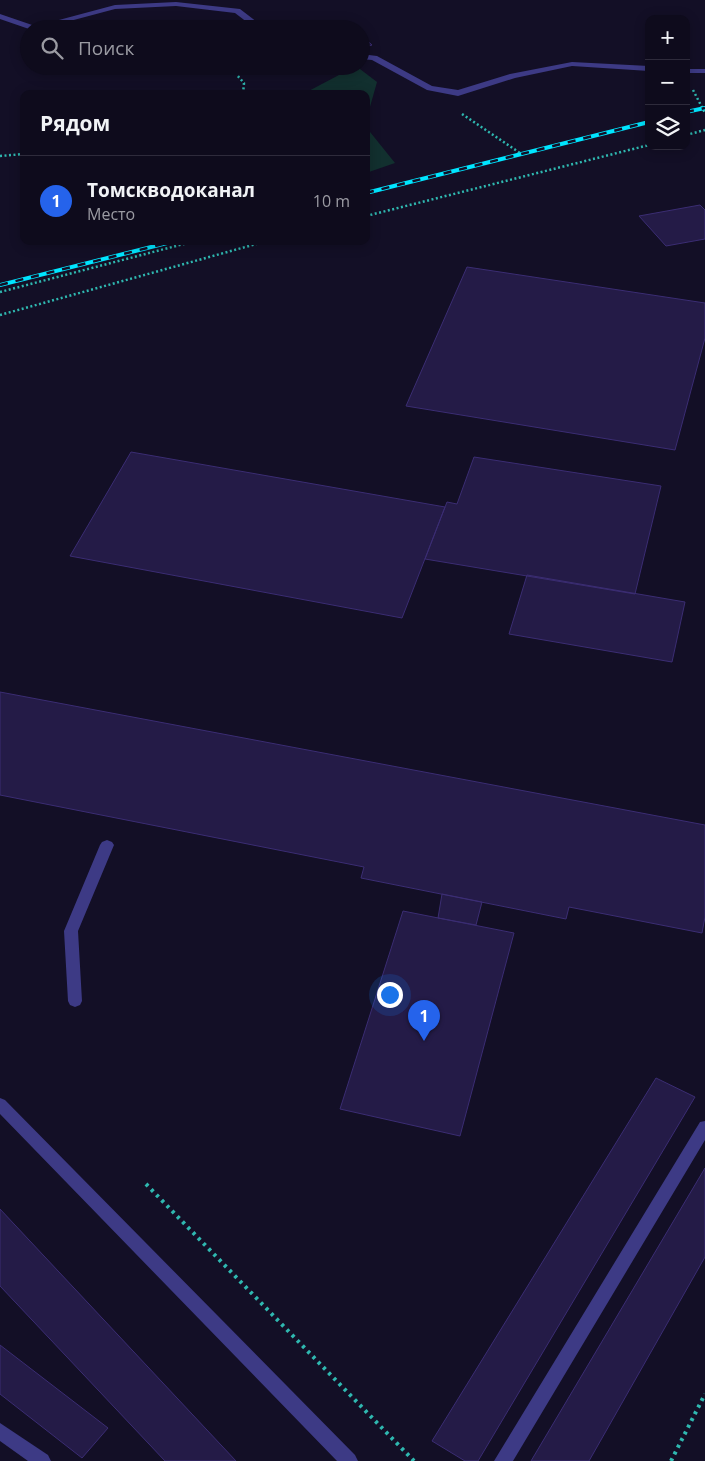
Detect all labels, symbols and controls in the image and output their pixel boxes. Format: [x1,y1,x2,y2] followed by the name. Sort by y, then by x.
[645,15,690,150] map controls
[645,15,690,60] button: +
[20,20,370,75] search box
[38,34,66,62] icon: search
[78,35,134,61] text: Поиск
[645,60,690,105] button: −
[645,105,690,150] button: layers
[40,109,110,137] text: Рядом
[87,177,255,203] text: Томскводоканал
[51,190,61,212] text: 1
[313,190,350,212] text: 10 m
[87,203,135,225] text: Место
[377,982,403,1008] your location
[408,1000,440,1041] pin: 1

